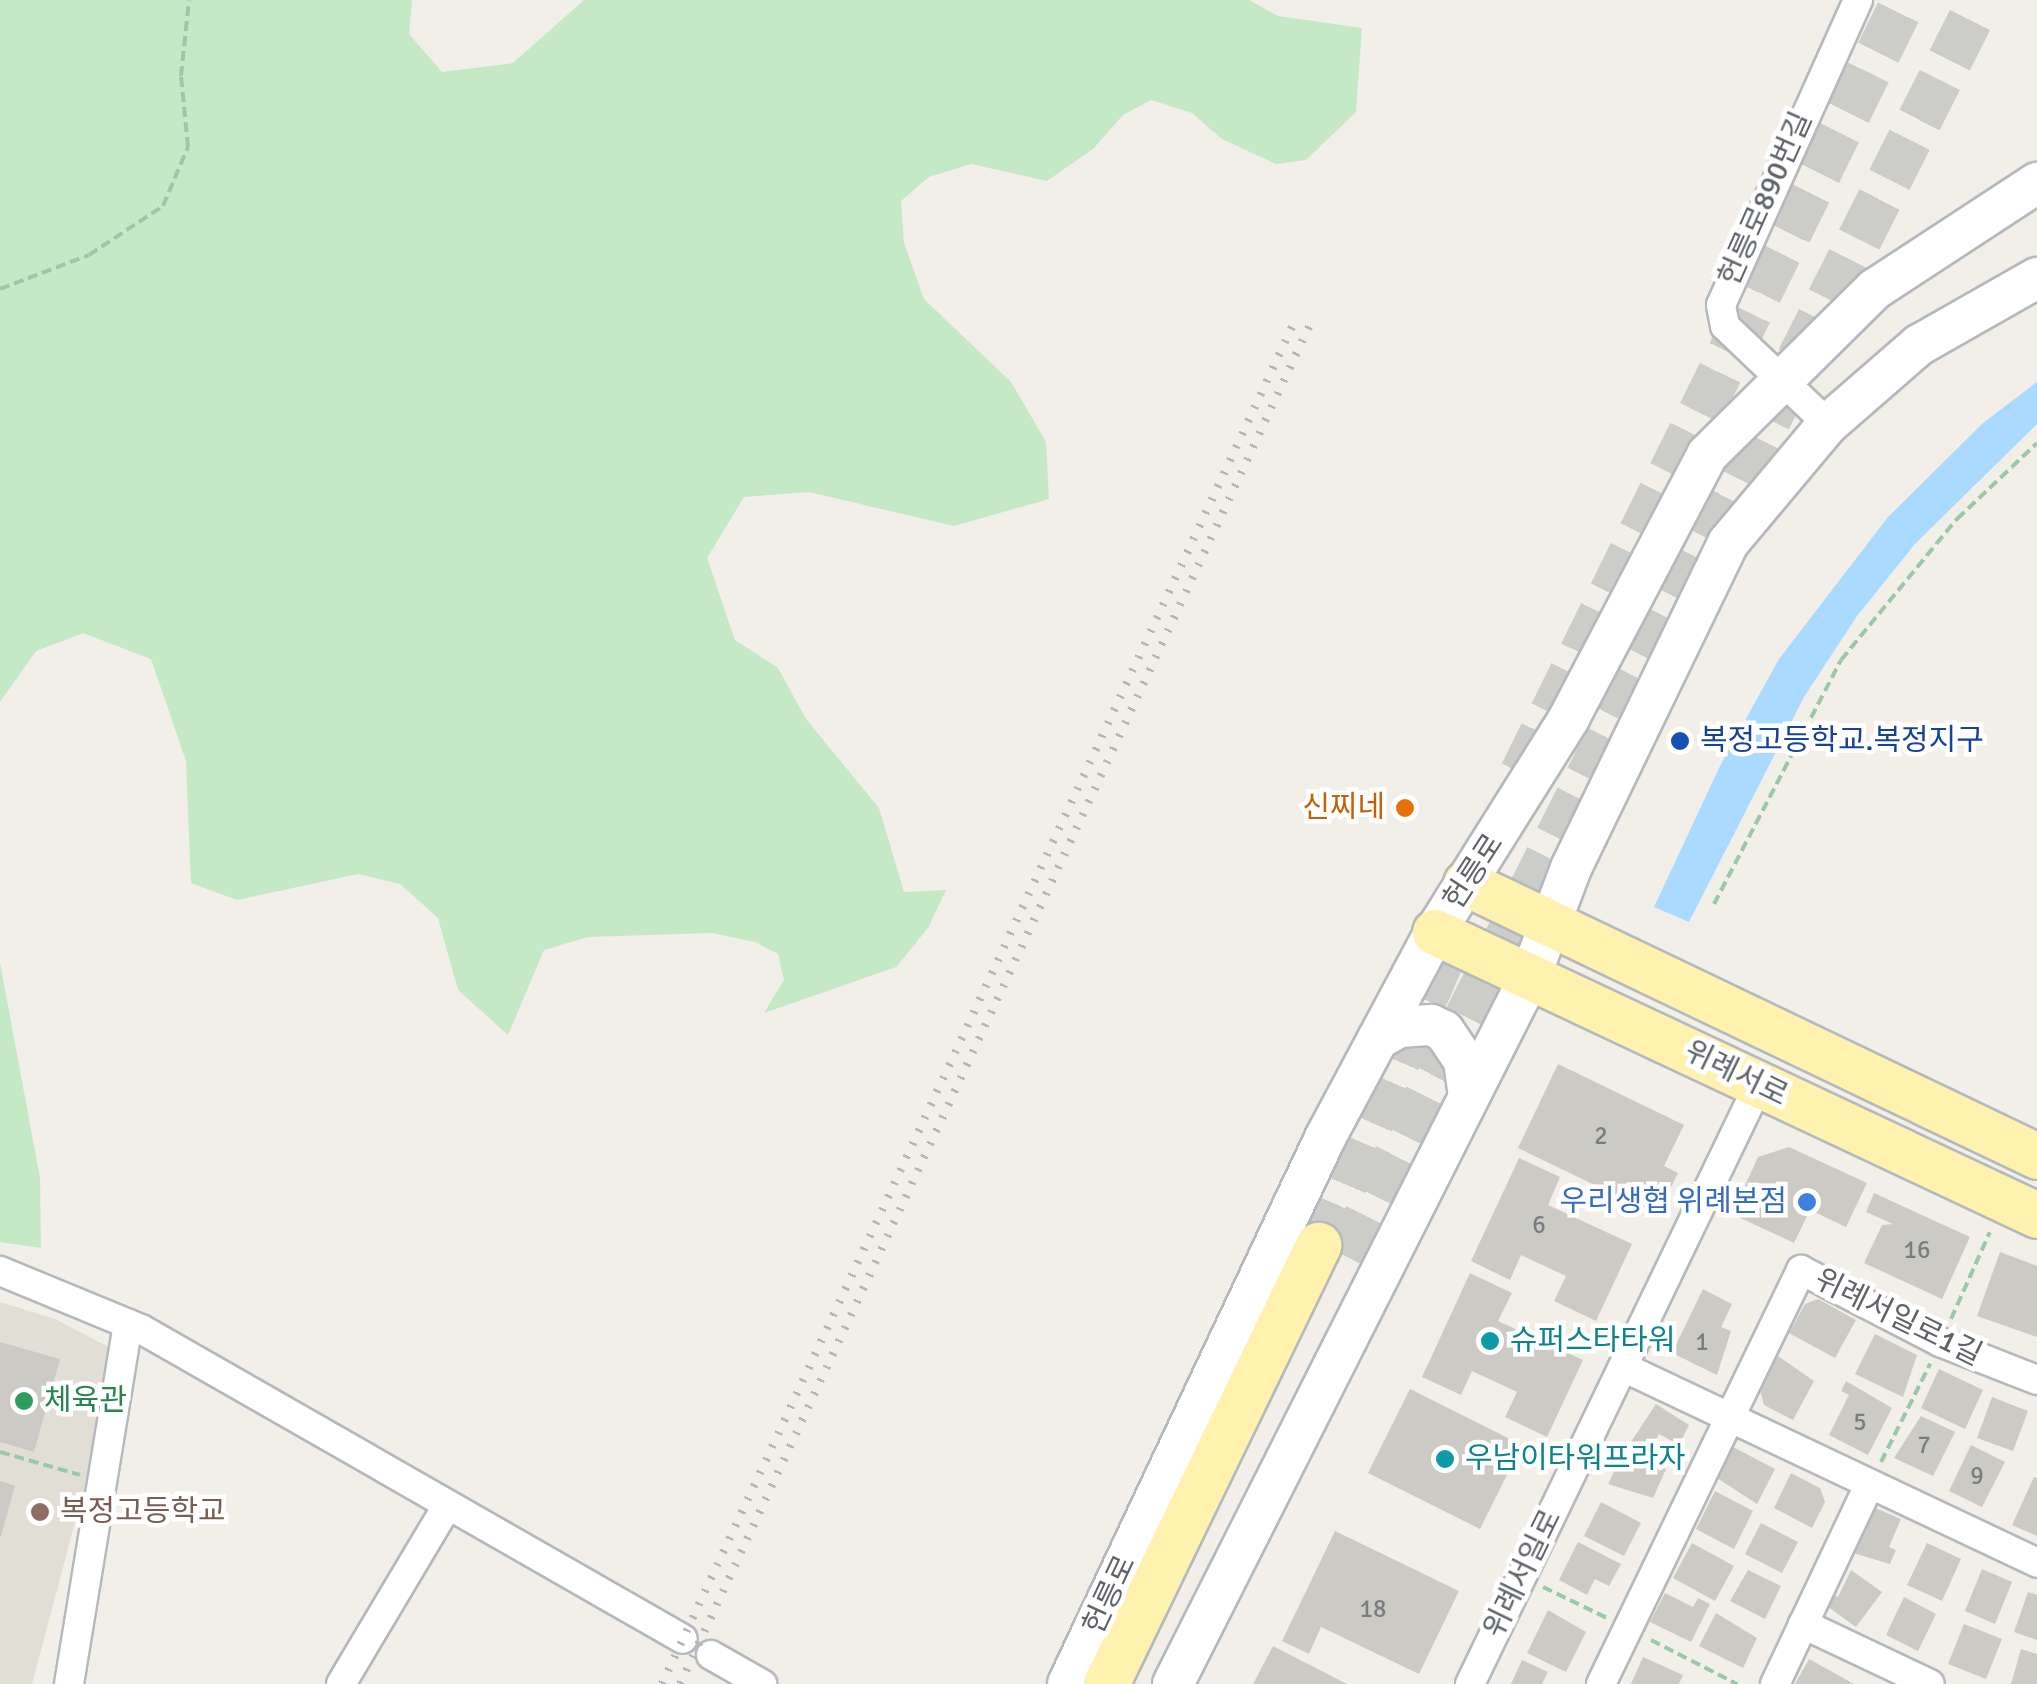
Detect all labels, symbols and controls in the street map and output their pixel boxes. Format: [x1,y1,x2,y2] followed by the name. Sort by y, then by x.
[1712,106,1820,292] street label: 헌릉로890번길
[1700,723,1984,759] place label: 복정고등학교.복정지구
[1669,730,1691,752] marker: 복정고등학교.복정지구
[1302,790,1385,826] place label: 신찌네
[1394,797,1416,819] marker: 신찌네
[1436,827,1512,917] street label: 헌릉로
[1678,1034,1794,1114] street label: 위례서로
[1594,1121,1608,1151] house number: 2
[1560,1184,1787,1220] place label: 우리생협 위례본점
[1796,1191,1818,1213] marker: 우리생협 위례본점
[1532,1210,1546,1240] house number: 6
[1904,1235,1930,1265] house number: 16
[1808,1262,1988,1374] street label: 위례서일로1길
[1510,1323,1676,1359] place label: 슈퍼스타타워
[1695,1327,1709,1357] house number: 1
[1479,1330,1501,1352] marker: 슈퍼스타타워
[44,1383,127,1419] place label: 체육관
[13,1390,35,1412] marker: 체육관
[1853,1407,1867,1437] house number: 5
[1917,1430,1931,1460] house number: 7
[1465,1441,1686,1477] place label: 우남이타워프라자
[1434,1448,1456,1470] marker: 우남이타워프라자
[1970,1461,1984,1491] house number: 9
[60,1494,226,1530] place label: 복정고등학교
[29,1501,51,1523] marker: 복정고등학교
[1477,1504,1569,1644] street label: 위례서일로
[1076,1550,1144,1640] street label: 헌릉로
[1360,1594,1386,1624] house number: 18

